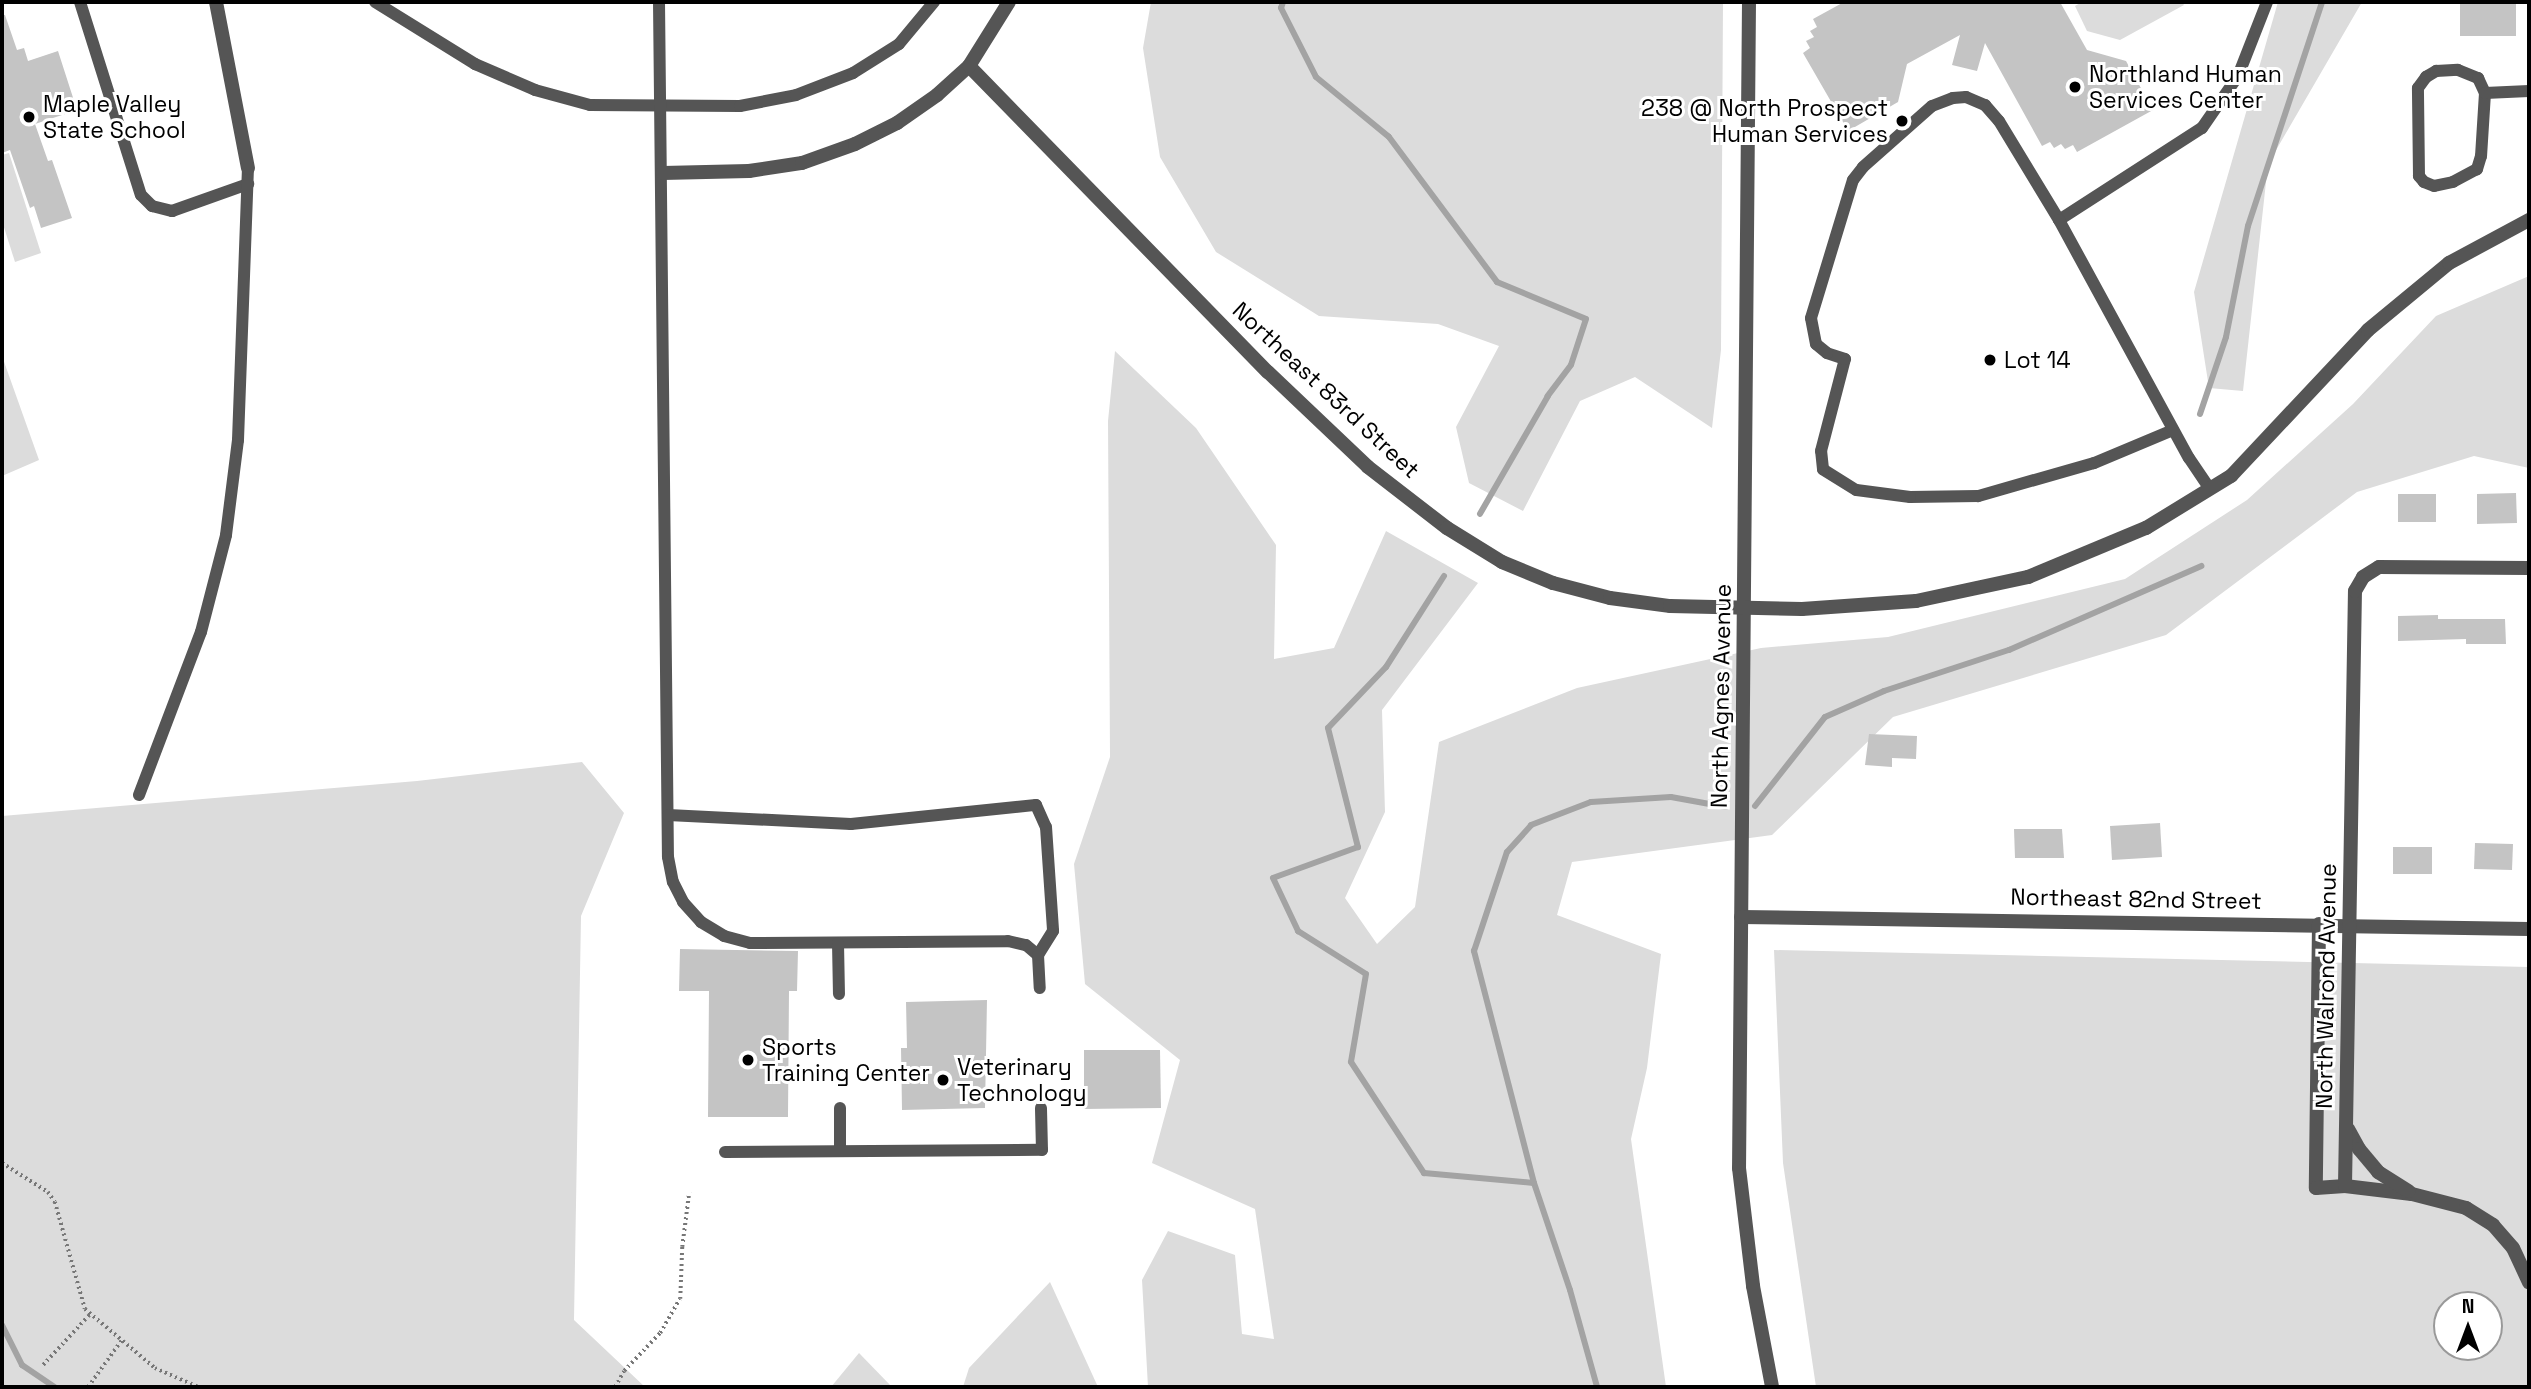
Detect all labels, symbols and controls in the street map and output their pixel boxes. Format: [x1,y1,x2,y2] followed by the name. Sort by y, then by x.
[2089,60,2282,114] place label: Northland Human Services Center
[2067,79,2083,95] marker: Northland Human Services Center
[43,90,186,144] place label: Maple Valley State School
[1641,94,1888,148] place label: 238 @ North Prospect Human Services
[21,109,37,125] marker: Maple Valley State School
[1894,113,1910,129] marker: 238 @ North Prospect Human Services
[1227,296,1425,484] street label: Northeast 83rd Street
[2004,346,2071,374] place label: Lot 14
[1982,352,1998,368] marker: Lot 14
[1705,583,1737,809] street label: North Agnes Avenue
[2310,863,2342,1109] street label: North Walrond Avenue
[2010,883,2262,915] street label: Northeast 82nd Street
[762,1033,930,1087] place label: Sports Training Center
[740,1052,756,1068] marker: Sports Training Center
[957,1053,1087,1107] place label: Veterinary Technology
[935,1072,951,1088] marker: Veterinary Technology
[2433,1291,2503,1361] north arrow
[2462,1294,2474,1319] text: N

